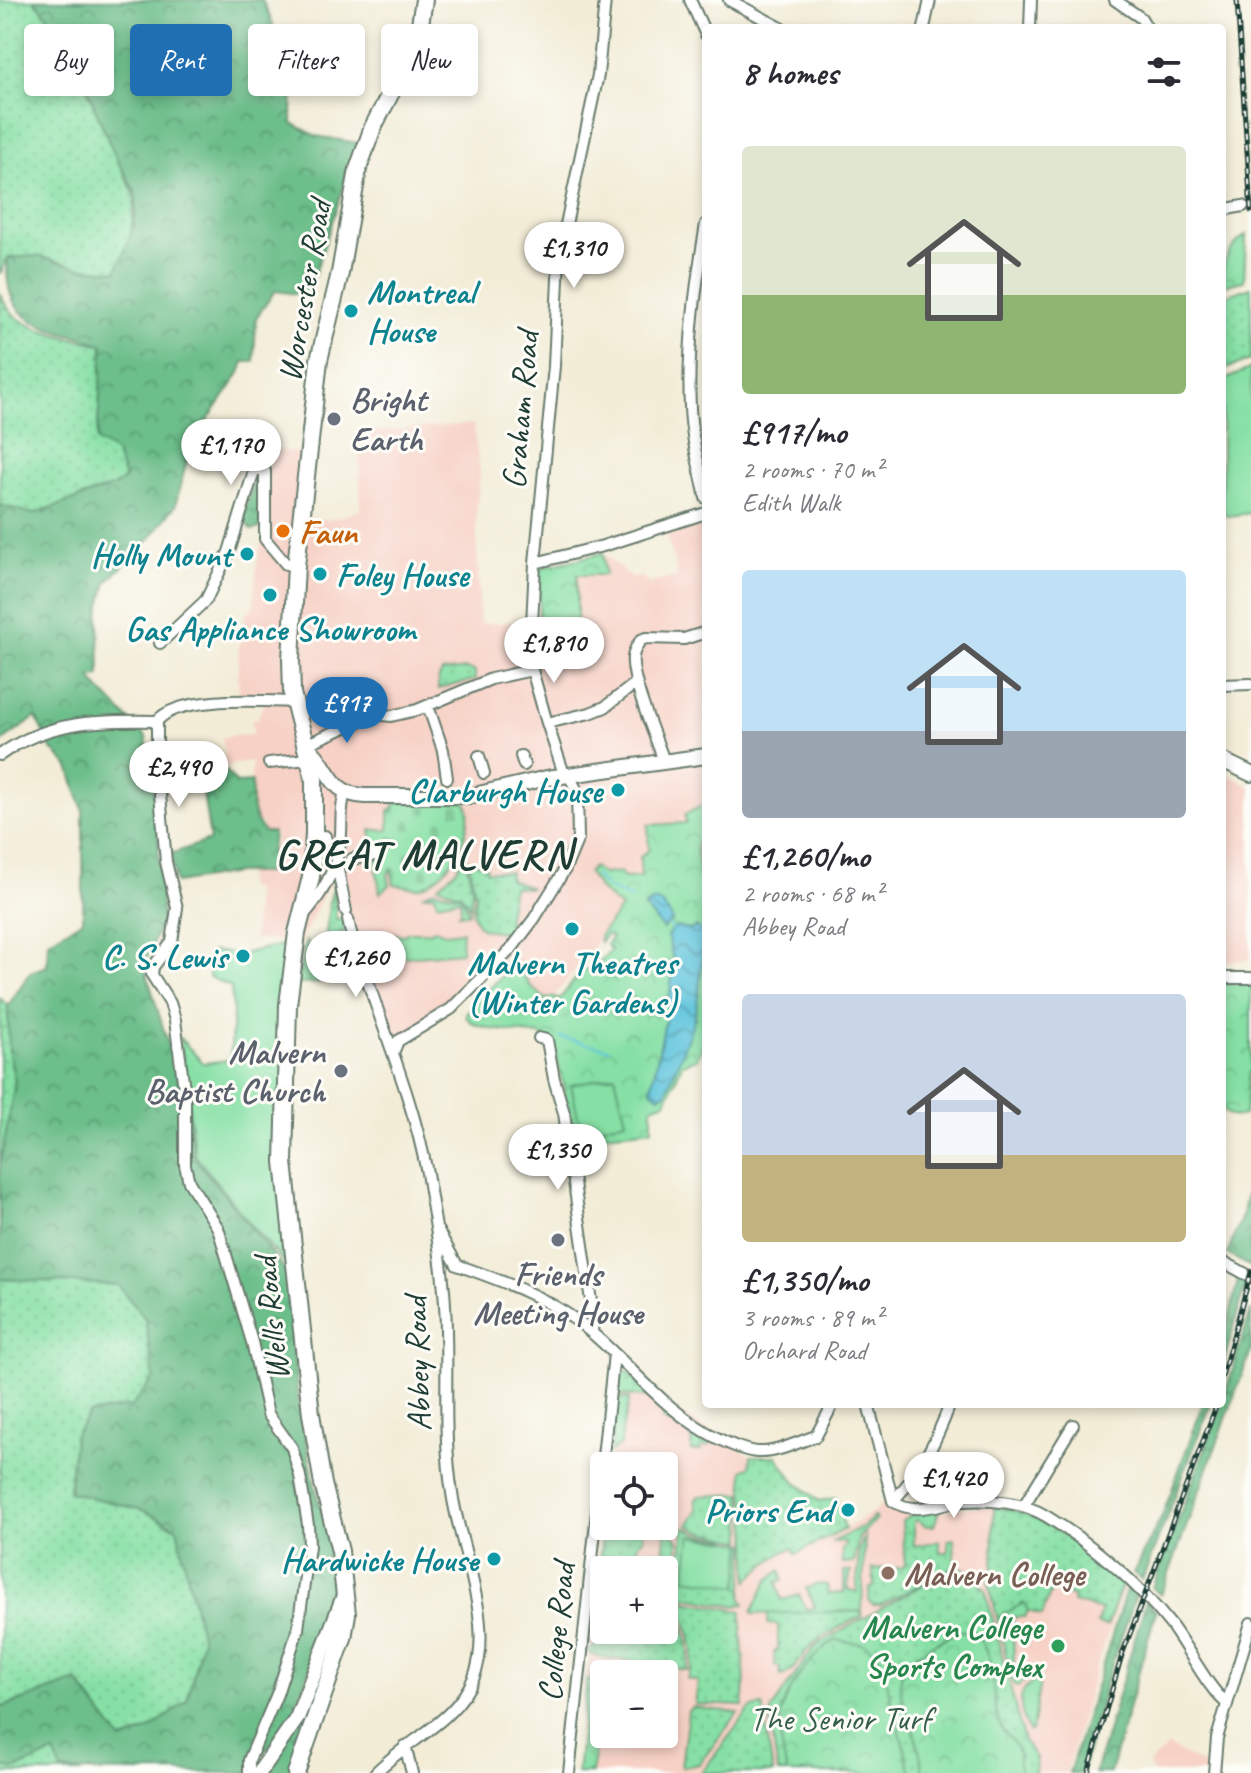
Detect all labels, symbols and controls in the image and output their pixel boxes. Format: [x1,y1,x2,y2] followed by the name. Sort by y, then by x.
[24,24,114,96] chip: Buy
[130,24,232,96] chip: Rent
[248,24,365,96] chip: Filters
[381,24,478,96] chip: New
[1142,50,1186,94] icon: filters
[742,51,838,94] text: 8 homes
[267,193,342,385] street label: Worcester Road
[892,198,1036,342] icon: home
[509,222,639,290] pin: £1,310
[542,231,606,264] text: £1,310
[367,270,482,352] place label: Montreal House
[342,302,360,320] marker: Montreal House
[492,325,549,491] street label: Graham Road
[350,378,430,460] place label: Bright Earth
[325,410,343,428] marker: Bright Earth
[742,410,846,453] text: £917/mo
[166,419,296,487] pin: £1,170
[199,428,263,461] text: £1,170
[742,453,883,486] text: 2 rooms · 70 m²
[742,486,841,519] text: Edith Walk
[299,510,359,553] place label: Faun
[274,522,292,540] marker: Faun
[91,533,235,576] place label: Holly Mount
[238,545,256,563] marker: Holly Mount
[336,553,471,596] place label: Foley House
[311,565,329,583] marker: Foley House
[261,586,279,604] marker: Gas Appliance Showroom
[125,607,417,650] place label: Gas Appliance Showroom
[489,617,619,685] pin: £1,810
[892,622,1036,766] icon: home
[522,626,586,659] text: £1,810
[300,677,394,745] pin: £917
[324,686,370,719] text: £917
[114,741,244,809] pin: £2,490
[147,750,211,783] text: £2,490
[408,769,605,812] place label: Clarburgh House
[609,781,627,799] marker: Clarburgh House
[275,828,578,881] district label: GREAT MALVERN
[742,834,870,877] text: £1,260/mo
[742,877,883,910] text: 2 rooms · 68 m²
[742,910,845,943] text: Abbey Road
[563,920,581,938] marker: Malvern Theatres (Winter Gardens)
[291,931,421,999] pin: £1,260
[102,935,230,978] place label: C. S. Lewis
[324,940,388,973] text: £1,260
[467,941,680,1023] place label: Malvern Theatres (Winter Gardens)
[234,947,252,965] marker: C. S. Lewis
[145,1030,326,1112] place label: Malvern Baptist Church
[892,1046,1036,1190] icon: home
[332,1062,350,1080] marker: Malvern Baptist Church
[493,1124,623,1192] pin: £1,350
[526,1133,590,1166] text: £1,350
[549,1231,567,1249] marker: Friends Meeting House
[243,1251,299,1383] street label: Wells Road
[473,1252,645,1334] place label: Friends Meeting House
[742,1258,868,1301] text: £1,350/mo
[393,1291,441,1432] street label: Abbey Road
[742,1301,883,1334] text: 3 rooms · 89 m²
[742,1334,866,1367] text: Orchard Road
[590,1452,678,1748] map controls
[590,1452,678,1540] button: locate
[889,1452,1019,1520] pin: £1,420
[922,1461,986,1494] text: £1,420
[705,1489,838,1532] place label: Priors End
[839,1501,857,1519] marker: Priors End
[281,1538,481,1581] place label: Hardwicke House
[485,1550,503,1568] marker: Hardwicke House
[904,1552,1087,1595] place label: Malvern College
[527,1556,585,1703] street label: College Road
[590,1556,678,1644] button: +
[879,1564,897,1582] marker: Malvern College
[862,1605,1045,1687] place label: Malvern College Sports Complex
[1049,1637,1067,1655] marker: Malvern College Sports Complex
[590,1660,678,1748] button: −
[750,1697,938,1740] park label: The Senior Turf

